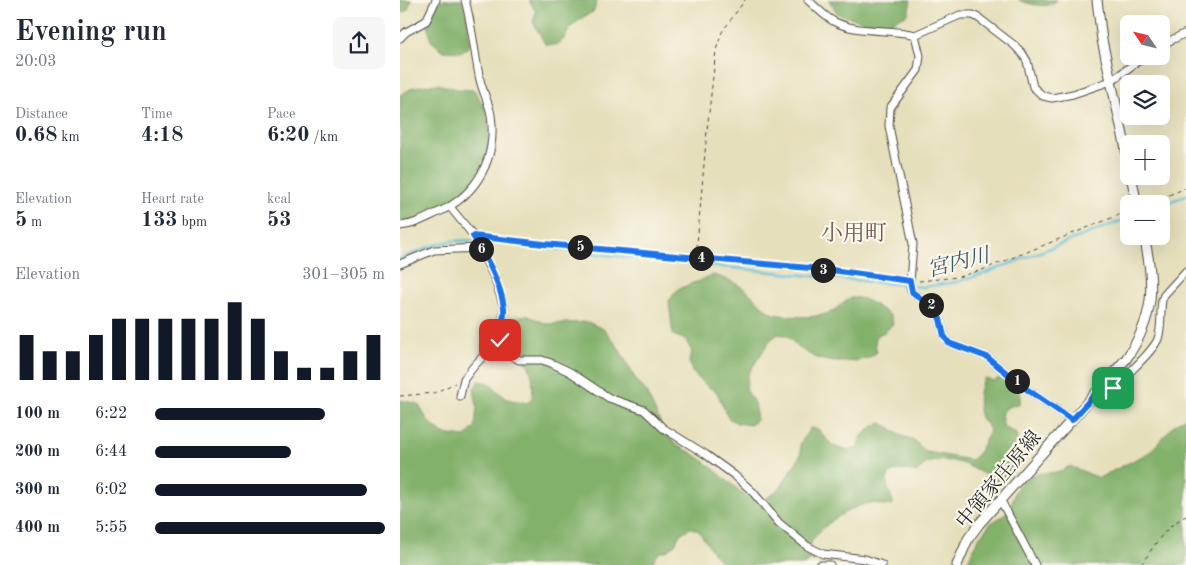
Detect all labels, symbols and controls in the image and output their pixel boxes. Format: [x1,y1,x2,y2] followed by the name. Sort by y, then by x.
[1120,15,1170,65] north arrow
[1120,15,1170,245] map controls
[333,17,385,69] button: share
[15,19,167,47] text: Evening run
[15,54,57,70] text: 20:03
[1120,75,1170,125] button: layers
[15,107,68,121] text: Distance
[141,107,172,121] text: Time
[267,107,295,121] text: Pace
[15,125,57,146] text: 0.68
[141,125,183,146] text: 4:18
[267,125,309,146] text: 6:20
[57,130,80,144] text: km
[309,130,338,144] text: /km
[1120,135,1170,185] button: +
[15,192,72,206] text: Elevation
[141,192,204,206] text: Heart rate
[267,192,291,206] text: kcal
[1120,195,1170,245] button: −
[15,210,27,231] text: 5
[141,210,178,231] text: 133
[267,210,291,231] text: 53
[27,215,42,229] text: m
[178,215,207,229] text: bpm
[821,221,887,245] district label: 小用町
[568,234,592,260] pin: 5
[468,236,494,262] pin: 6
[576,240,585,254] text: 5
[477,242,486,256] text: 6
[925,243,993,281] water label: 宮内川
[688,246,714,270] pin: 4
[697,251,706,265] text: 4
[810,258,836,282] pin: 3
[819,263,828,277] text: 3
[15,267,80,283] text: Elevation
[302,267,385,283] text: 301–305 m
[918,292,944,318] pin: 2
[927,298,936,312] text: 2
[479,319,521,361] pin
[486,326,514,354] icon: check
[1092,367,1134,409] pin
[1004,368,1030,394] pin: 1
[1013,374,1022,388] text: 1
[1099,374,1127,402] icon: arrive
[15,406,60,422] text: 100 m
[95,406,127,422] text: 6:22
[952,427,1046,533] street label: 中領家庄原線
[15,444,60,460] text: 200 m
[95,444,127,460] text: 6:44
[15,482,60,498] text: 300 m
[95,482,127,498] text: 6:02
[15,520,60,536] text: 400 m
[95,520,127,536] text: 5:55

